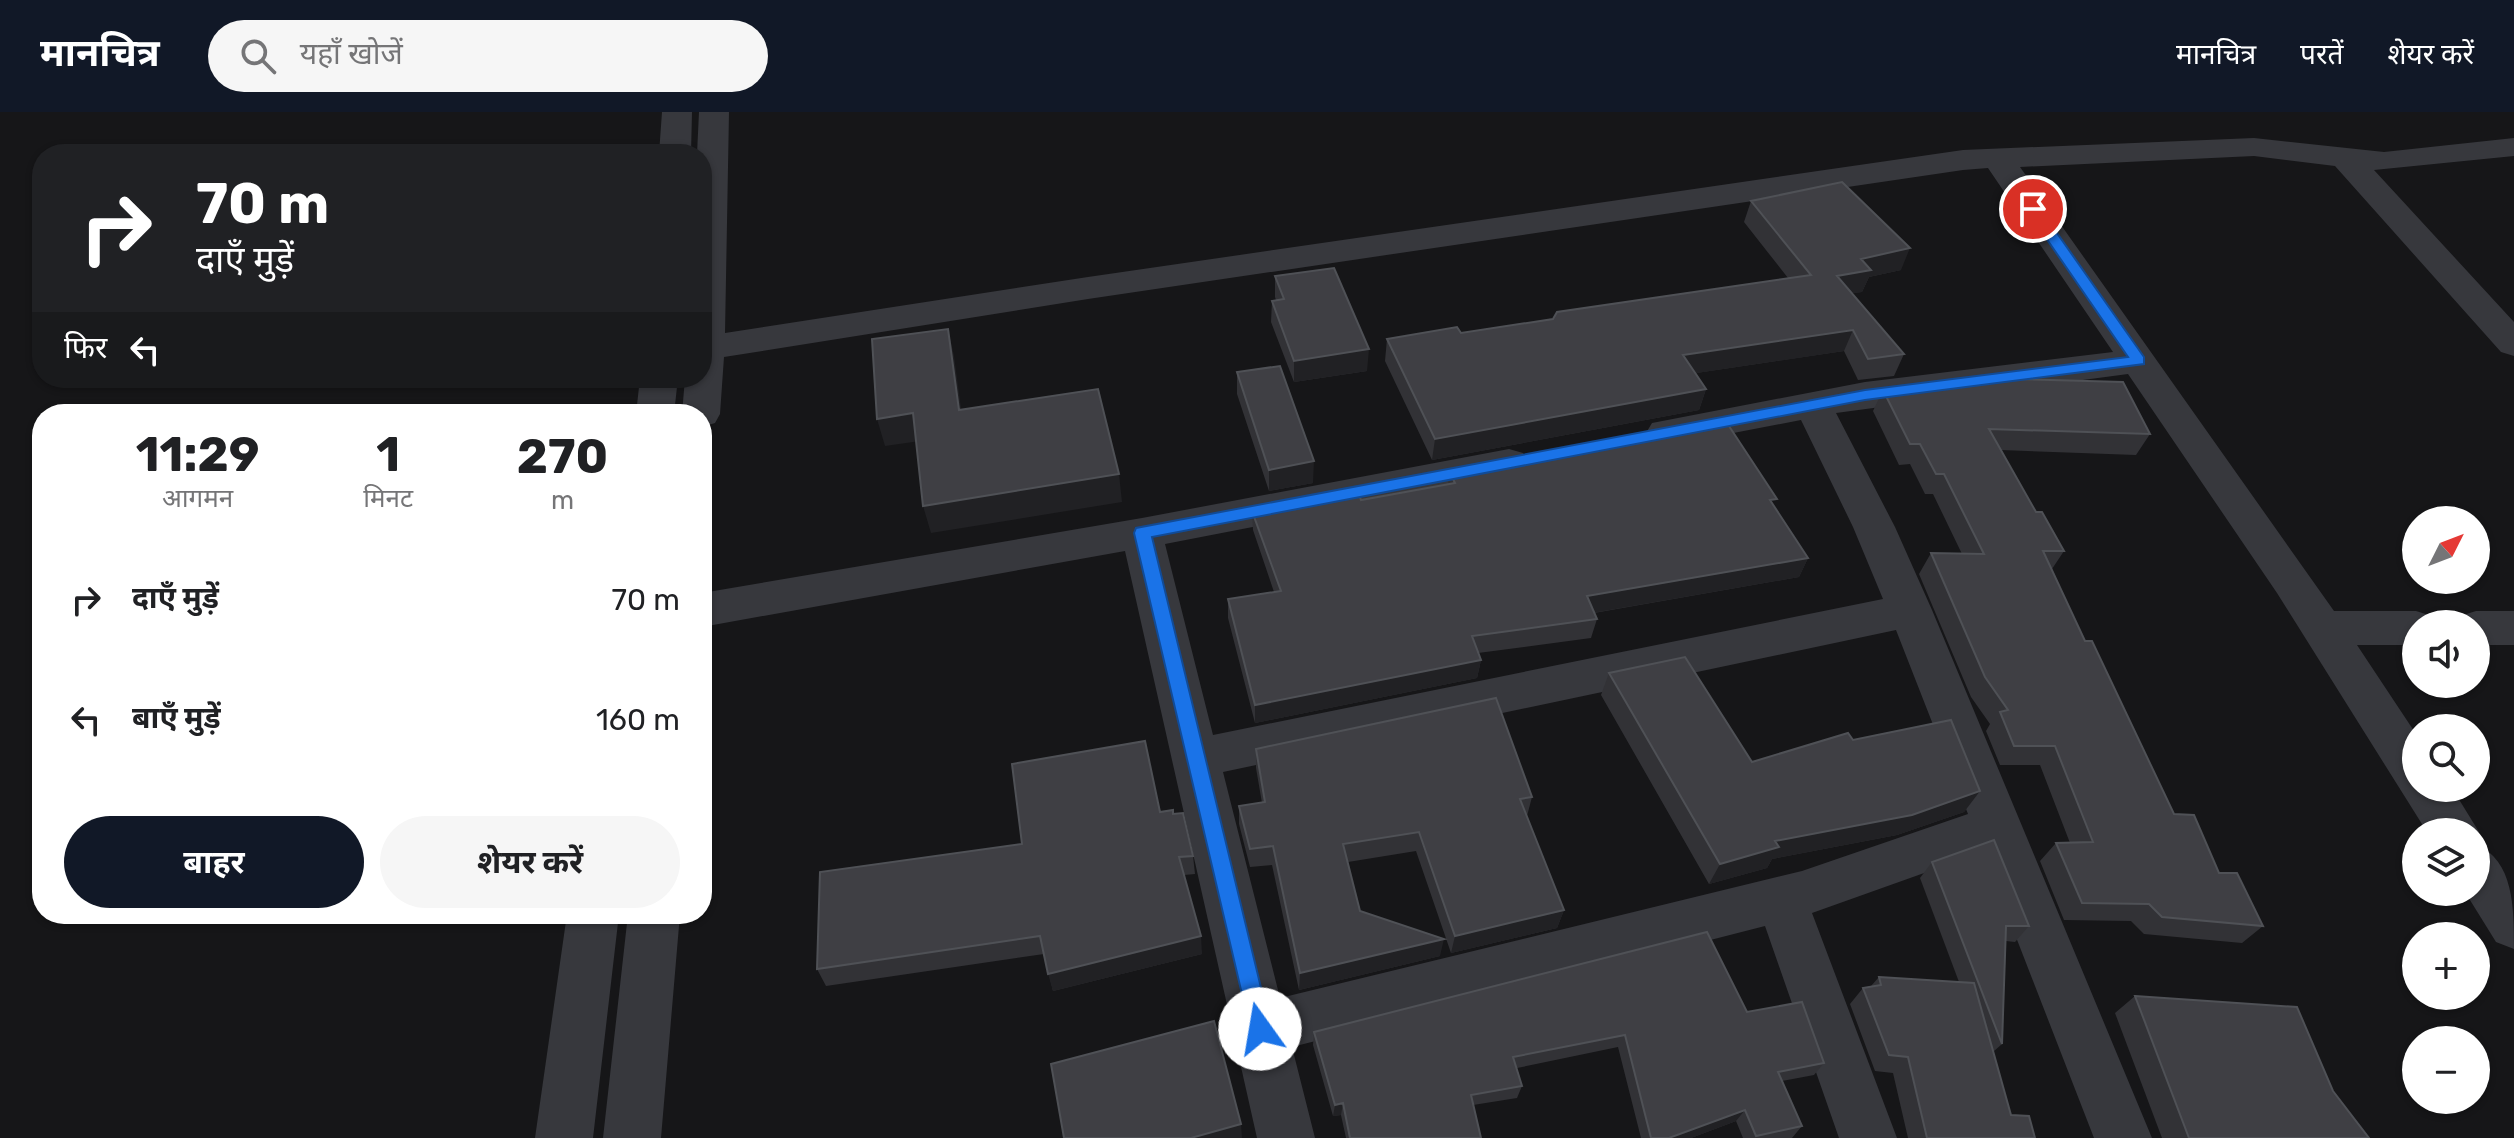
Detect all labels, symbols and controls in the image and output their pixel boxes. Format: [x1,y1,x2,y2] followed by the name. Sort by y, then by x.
[208,20,768,92] search box
[40,30,160,76] text: मानचित्र
[236,34,280,78] icon: search
[300,36,403,72] text: यहाँ खोजें
[2176,38,2256,71] text: मानचित्र
[2300,38,2343,71] text: परतें
[2387,38,2474,71] text: शेयर करें
[196,171,329,237] text: 70 m
[1999,175,2067,243] pin
[64,176,168,280] icon: right
[2011,187,2055,231] icon: arrive
[196,238,294,281] text: दाएँ मुड़ें
[123,328,167,372] icon: left
[64,330,107,366] text: फिर
[136,426,259,483] text: 11:29
[376,426,400,483] text: 1
[517,428,608,485] text: 270
[162,483,233,514] text: आगमन
[363,483,413,514] text: मिनट
[551,485,574,516] text: m
[2402,506,2490,594] north arrow
[2402,506,2490,1114] map controls
[64,578,108,622] icon: right
[132,580,219,616] text: दाएँ मुड़ें
[612,582,680,618] text: 70 m
[2402,610,2490,698] button: sound
[64,698,108,742] icon: left
[132,700,221,736] text: बाएँ मुड़ें
[596,702,680,738] text: 160 m
[2402,714,2490,802] button: search
[64,816,364,908] button: बाहर
[380,816,680,908] button: शेयर करें
[2402,818,2490,906] button: layers
[2402,922,2490,1010] button: +
[1218,987,1302,1071] position arrow
[2402,1026,2490,1114] button: −

